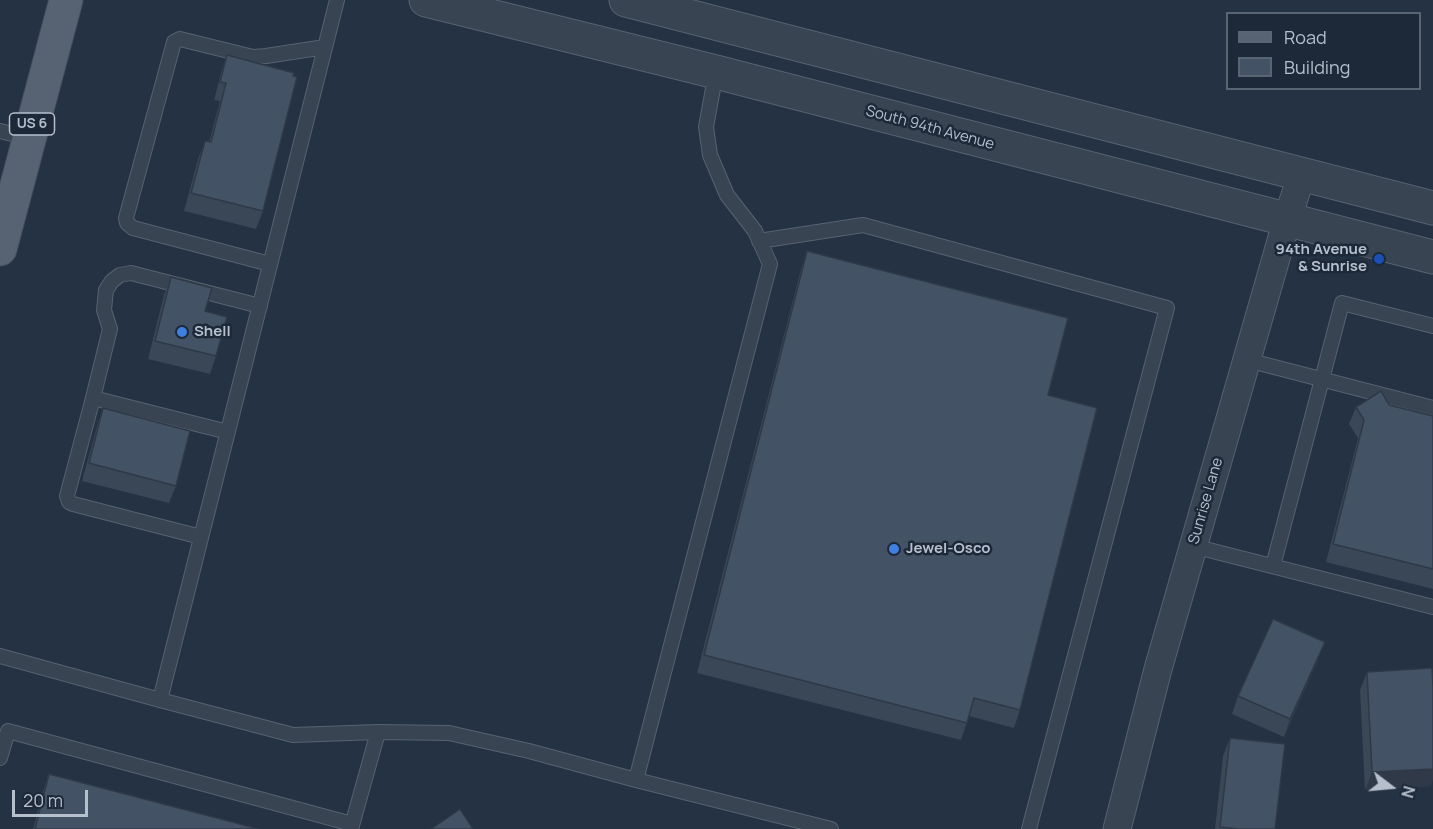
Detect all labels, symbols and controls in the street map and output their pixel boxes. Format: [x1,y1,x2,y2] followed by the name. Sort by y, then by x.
[1226,12,1421,90] legend
[1284,25,1327,49] text: Road
[1284,55,1350,79] text: Building
[864,102,996,154] street label: South 94th Avenue
[9,113,54,135] road number: US 6
[1276,241,1367,276] place label: 94th Avenue & Sunrise
[1372,252,1386,266] marker: 94th Avenue & Sunrise
[194,323,231,341] place label: Shell
[175,325,189,339] marker: Shell
[1185,456,1227,546] street label: Sunrise Lane
[906,540,991,558] place label: Jewel-Osco
[887,542,901,556] marker: Jewel-Osco
[1361,757,1421,817] north arrow
[15,778,92,816] scale bar
[1396,783,1420,801] text: N
[23,788,63,812] text: 20 m

